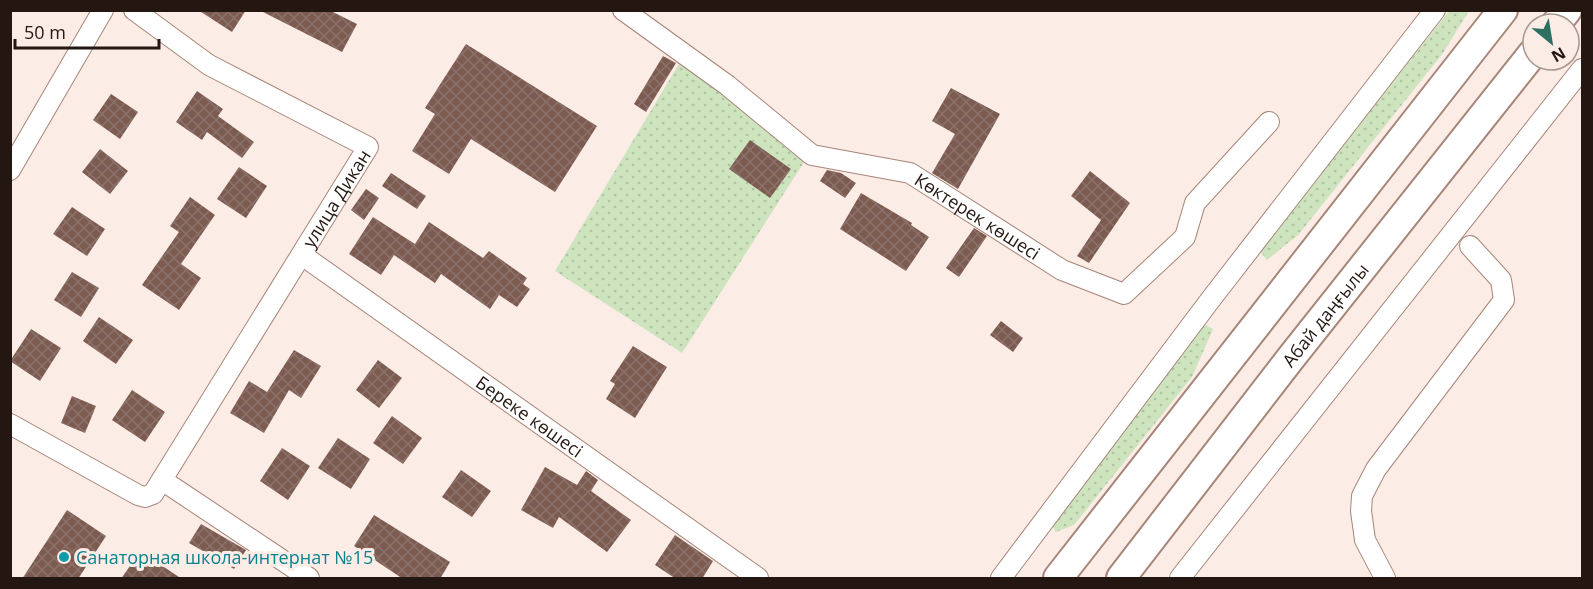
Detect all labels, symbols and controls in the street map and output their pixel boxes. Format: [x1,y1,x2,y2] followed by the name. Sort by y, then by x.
[15,12,159,50] scale bar
[1521,12,1581,72] north arrow
[24,20,66,44] text: 50 m
[1547,42,1570,68] text: N
[297,145,376,252] street label: улица Дикан
[910,167,1045,265] street label: Көктерек көшесі
[1276,258,1374,372] street label: Абай даңғылы
[471,370,588,462] street label: Береке көшесі
[76,545,373,569] place label: Санаторная школа-интернат №15
[57,550,71,564] marker: Санаторная школа-интернат №15

